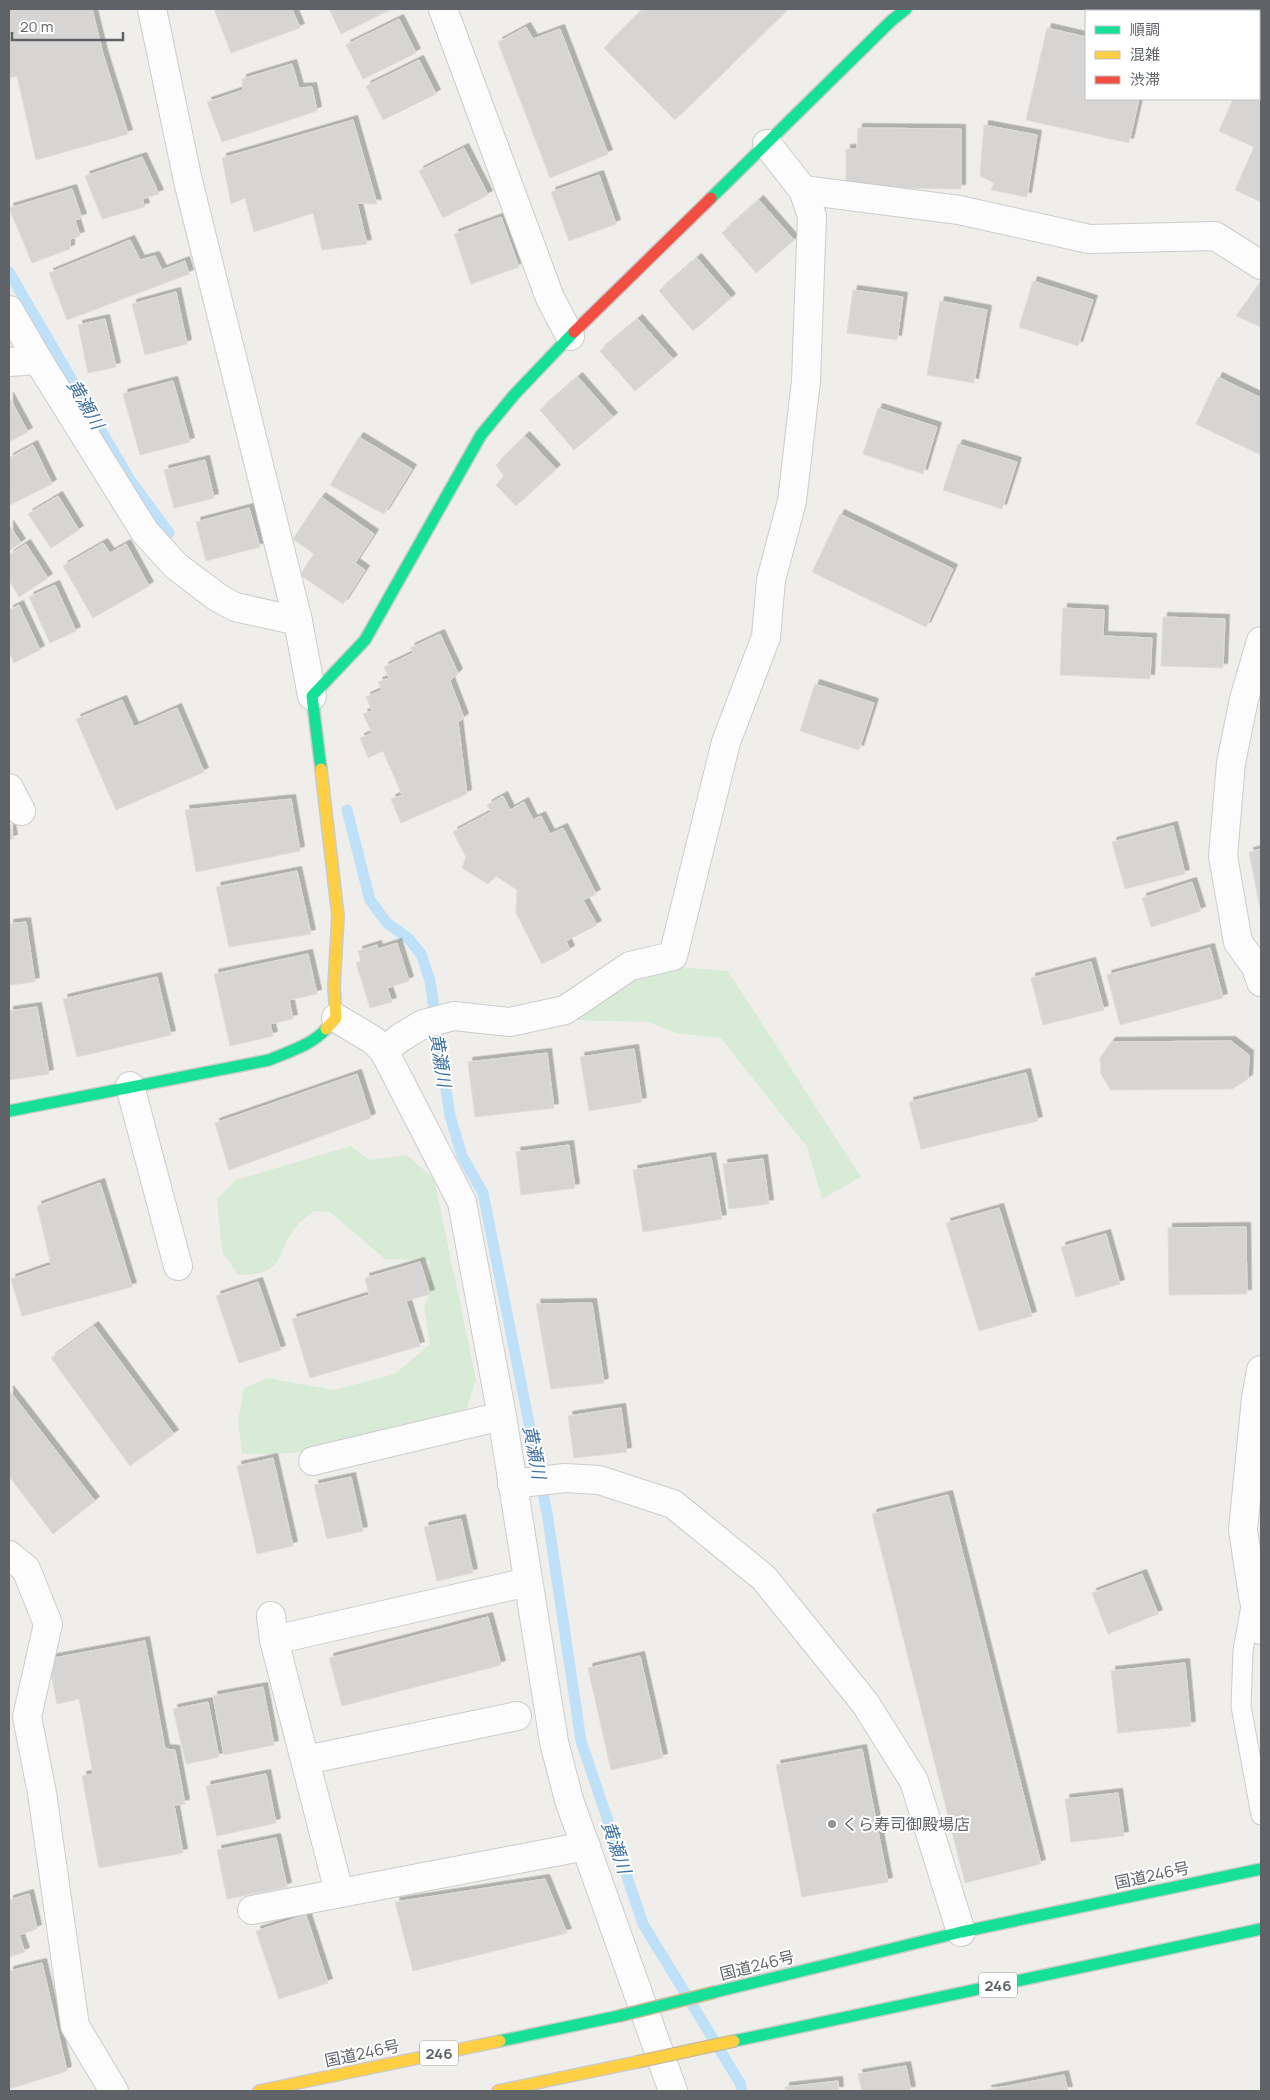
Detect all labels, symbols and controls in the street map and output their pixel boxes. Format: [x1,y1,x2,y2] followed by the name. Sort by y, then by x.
[12,10,124,42] scale bar
[1085,10,1260,100] legend
[20,16,53,37] text: 20 m
[1130,19,1160,40] text: 順調
[1130,44,1160,65] text: 混雑
[1130,69,1160,90] text: 渋滞
[62,375,111,435] water label: 黄瀬川
[425,1031,457,1091] water label: 黄瀬川
[518,1423,552,1483] water label: 黄瀬川
[842,1813,970,1835] place label: くら寿司御殿場店
[597,1818,638,1878] water label: 黄瀬川
[826,1818,838,1830] marker: くら寿司御殿場店
[1112,1856,1192,1894] street label: 国道246号
[717,1945,797,1985] street label: 国道246号
[979,1972,1017,1998] road number: 246
[322,2034,402,2072] street label: 国道246号
[420,2040,458,2066] road number: 246

